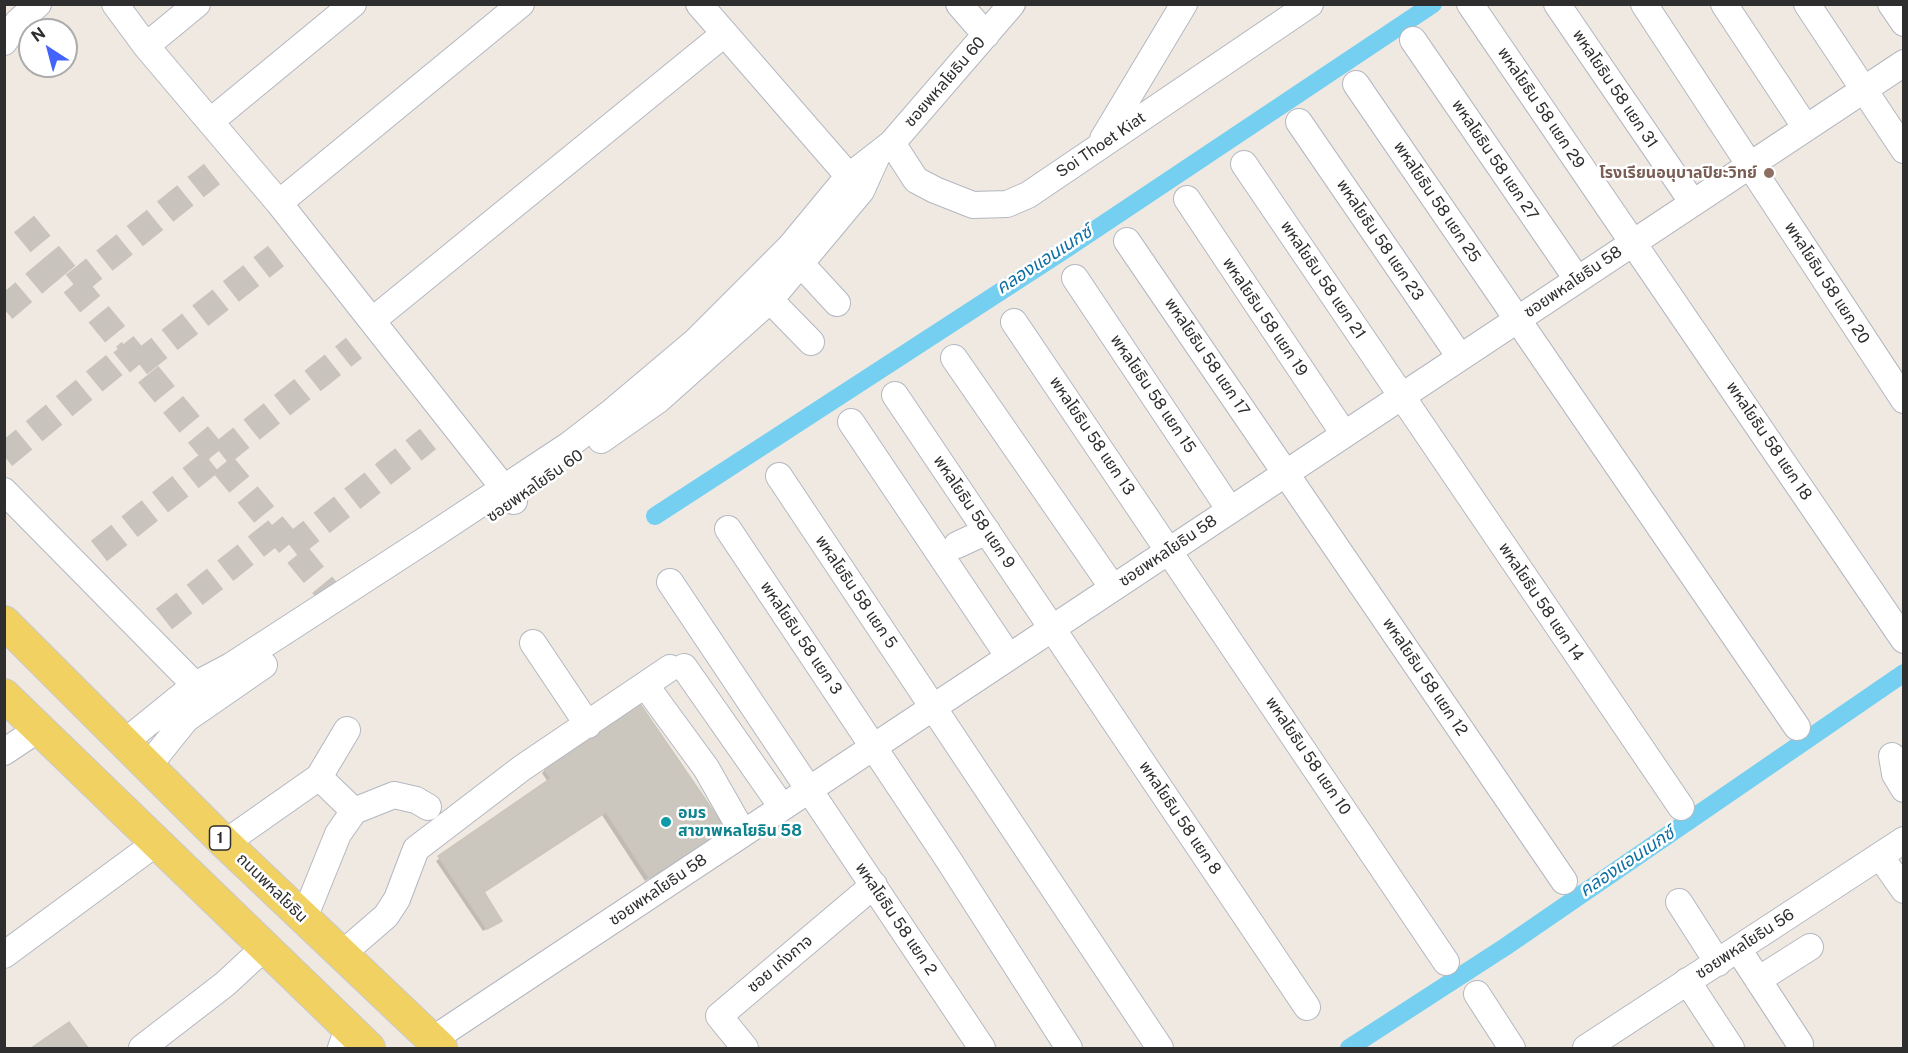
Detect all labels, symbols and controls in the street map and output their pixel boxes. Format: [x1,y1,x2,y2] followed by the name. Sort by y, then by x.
[18,18,78,78] north arrow
[28,23,49,46] text: N
[1568,26,1662,152] street label: พหลโยธิน 58 แยก 31
[901,33,989,131] street label: ซอยพหลโยธิน 60
[1493,44,1589,172] street label: พหลโยธิน 58 แยก 29
[1448,96,1542,224] street label: พหลโยธิน 58 แยก 27
[1053,108,1149,182] street label: Soi Thoet Kiat
[1389,138,1485,266] street label: พหลโยธิน 58 แยก 25
[1599,163,1757,183] place label: โรงเรียนอนุบาลปิยะวิทย์
[1762,166,1776,180] marker: โรงเรียนอนุบาลปิยะวิทย์
[1332,176,1428,304] street label: พหลโยธิน 58 แยก 23
[1276,217,1370,343] street label: พหลโยธิน 58 แยก 21
[1780,218,1874,348] street label: พหลโยธิน 58 แยก 20
[992,221,1096,299] water label: คลองแอนเนกซ์
[1520,242,1626,322] street label: ซอยพหลโยธิน 58
[1218,254,1312,380] street label: พหลโยธิน 58 แยก 19
[1160,294,1254,420] street label: พหลโยธิน 58 แยก 17
[1106,331,1200,457] street label: พหลโยธิน 58 แยก 15
[1045,373,1139,499] street label: พหลโยธิน 58 แยก 13
[1722,378,1816,504] street label: พหลโยธิน 58 แยก 18
[483,446,587,526] street label: ซอยพหลโยธิน 60
[929,452,1019,572] street label: พหลโยธิน 58 แยก 9
[1115,511,1221,591] street label: ซอยพหลโยธิน 58
[811,532,901,652] street label: พหลโยธิน 58 แยก 5
[1494,539,1588,665] street label: พหลโยธิน 58 แยก 14
[756,578,846,698] street label: พหลโยธิน 58 แยก 3
[1378,614,1472,740] street label: พหลโยธิน 58 แยก 12
[1261,693,1355,819] street label: พหลโยธิน 58 แยก 10
[1135,758,1225,878] street label: พหลโยธิน 58 แยก 8
[678,803,802,841] place label: อมร สาขาพหลโยธิน 58
[659,815,673,829] marker: อมร สาขาพหลโยธิน 58
[1575,822,1679,902] water label: คลองแอนเนกซ์
[210,826,230,850] road number: 1
[232,849,312,927] street label: ถนนพหลโยธิน
[605,850,711,930] street label: ซอยพหลโยธิน 58
[851,859,941,979] street label: พหลโยธิน 58 แยก 2
[1692,905,1798,983] street label: ซอยพหลโยธิน 56
[744,931,816,997] street label: ซอย เก่งกาจ

